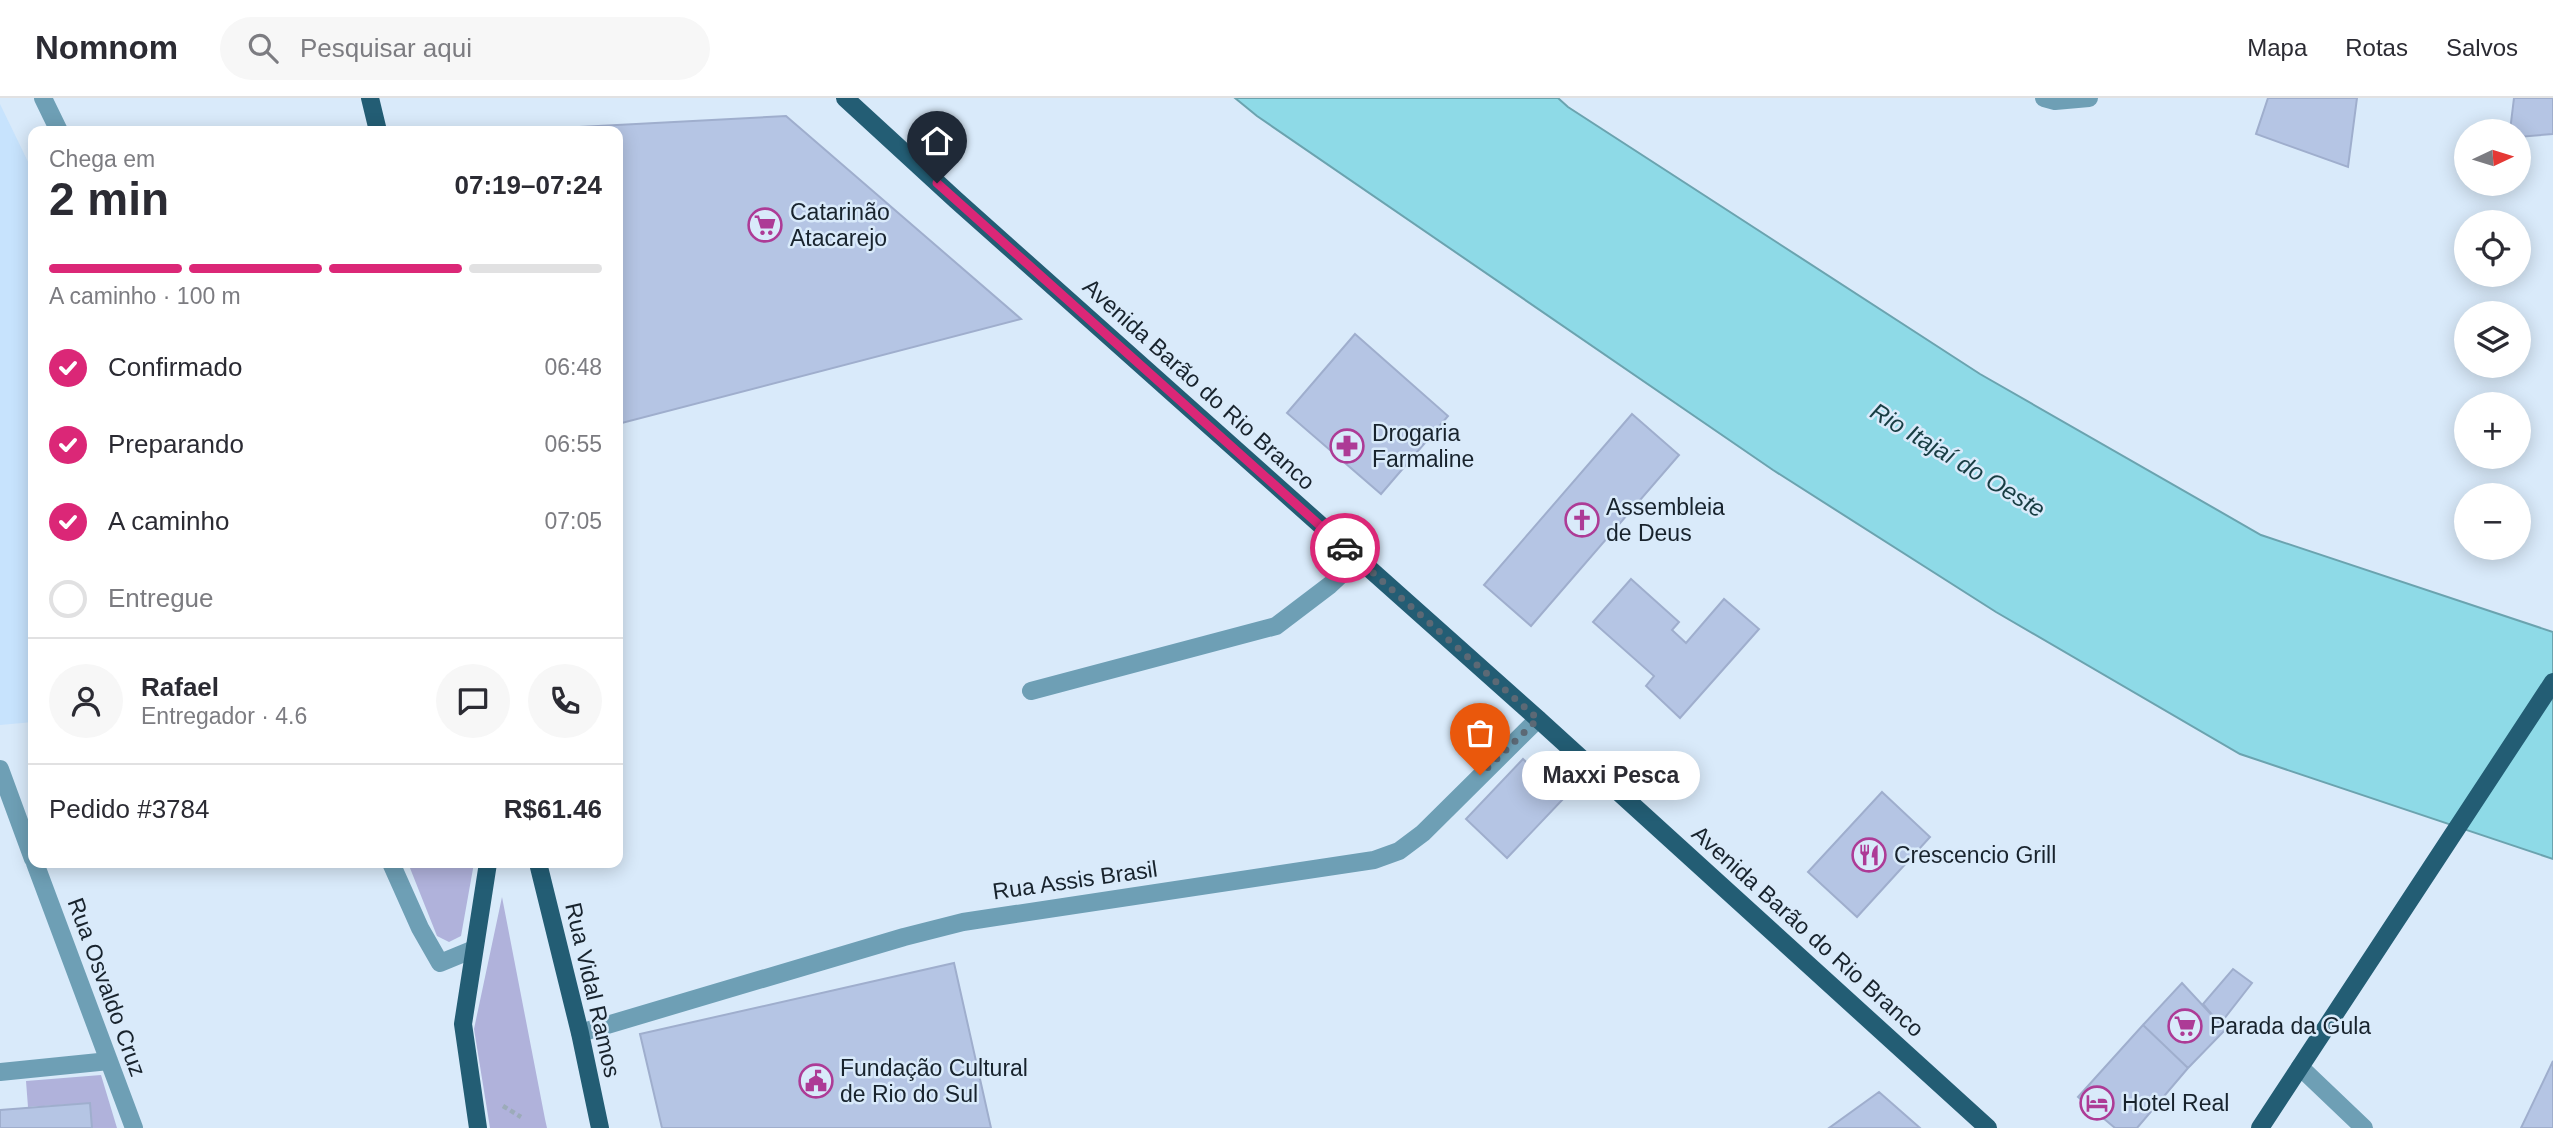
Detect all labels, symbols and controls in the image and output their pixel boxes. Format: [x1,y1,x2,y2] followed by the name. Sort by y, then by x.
[220,17,710,80] search box
[35,29,178,66] text: Nomnom
[244,29,282,67] icon: search
[300,33,472,63] text: Pesquisar aqui
[2247,34,2307,61] text: Mapa
[2345,34,2408,61] text: Rotas
[2446,34,2518,61] text: Salvos
[907,111,967,183] pin
[2454,119,2530,196] north arrow
[2454,119,2531,560] map controls
[918,122,956,160] icon: home
[49,146,155,172] text: Chega em
[455,170,602,200] text: 07:19–07:24
[49,173,169,225] text: 2 min
[790,199,890,251] place label: Catarinão Atacarejo
[746,206,784,244] supermarket icon: Catarinão Atacarejo
[2454,210,2531,287] button: locate
[1078,273,1320,495] street label: Avenida Barão do Rio Branco
[49,283,241,309] text: A caminho · 100 m
[2454,301,2531,378] button: layers
[49,349,87,387] icon: check
[108,352,242,382] text: Confirmado
[544,354,602,380] text: 06:48
[2454,392,2531,469] button: +
[1866,397,2050,523] water label: Rio Itajaí do Oeste
[1372,420,1474,472] place label: Drogaria Farmaline
[49,426,87,464] icon: check
[1328,427,1366,465] pharmacy icon: Drogaria Farmaline
[108,429,244,459] text: Preparando
[544,431,602,457] text: 06:55
[2454,483,2531,560] button: −
[1606,494,1725,546] place label: Assembleia de Deus
[1563,501,1601,539] church icon: Assembleia de Deus
[49,503,87,541] icon: check
[108,506,229,536] text: A caminho
[544,508,602,534] text: 07:05
[1310,513,1380,583] courier
[1326,529,1364,567] icon: car
[108,583,214,613] text: Entregue
[49,664,123,738] button: person
[436,664,510,738] button: chat
[528,664,602,738] button: phone
[141,672,219,702] text: Rafael
[141,703,307,729] text: Entregador · 4.6
[1450,703,1510,775] pin
[1461,714,1499,752] icon: bag
[1522,750,1700,800] callout: Maxxi Pesca
[1543,762,1679,788] text: Maxxi Pesca
[49,794,209,824] text: Pedido #3784
[504,794,602,824] text: R$61.46
[1687,820,1929,1042] street label: Avenida Barão do Rio Branco
[1850,836,1888,874] restaurant icon: Crescencio Grill
[1894,842,2056,868] place label: Crescencio Grill
[991,856,1159,904] street label: Rua Assis Brasil
[63,894,151,1080] street label: Rua Osvaldo Cruz
[560,900,626,1080] street label: Rua Vidal Ramos
[2166,1007,2204,1045] supermarket icon: Parada da Gula
[2210,1013,2371,1039] place label: Parada da Gula
[840,1055,1028,1107] place label: Fundação Cultural de Rio do Sul
[797,1062,835,1100] public building icon: Fundação Cultural de Rio do Sul
[2078,1084,2116,1122] hotel icon: Hotel Real
[2122,1090,2229,1116] place label: Hotel Real

